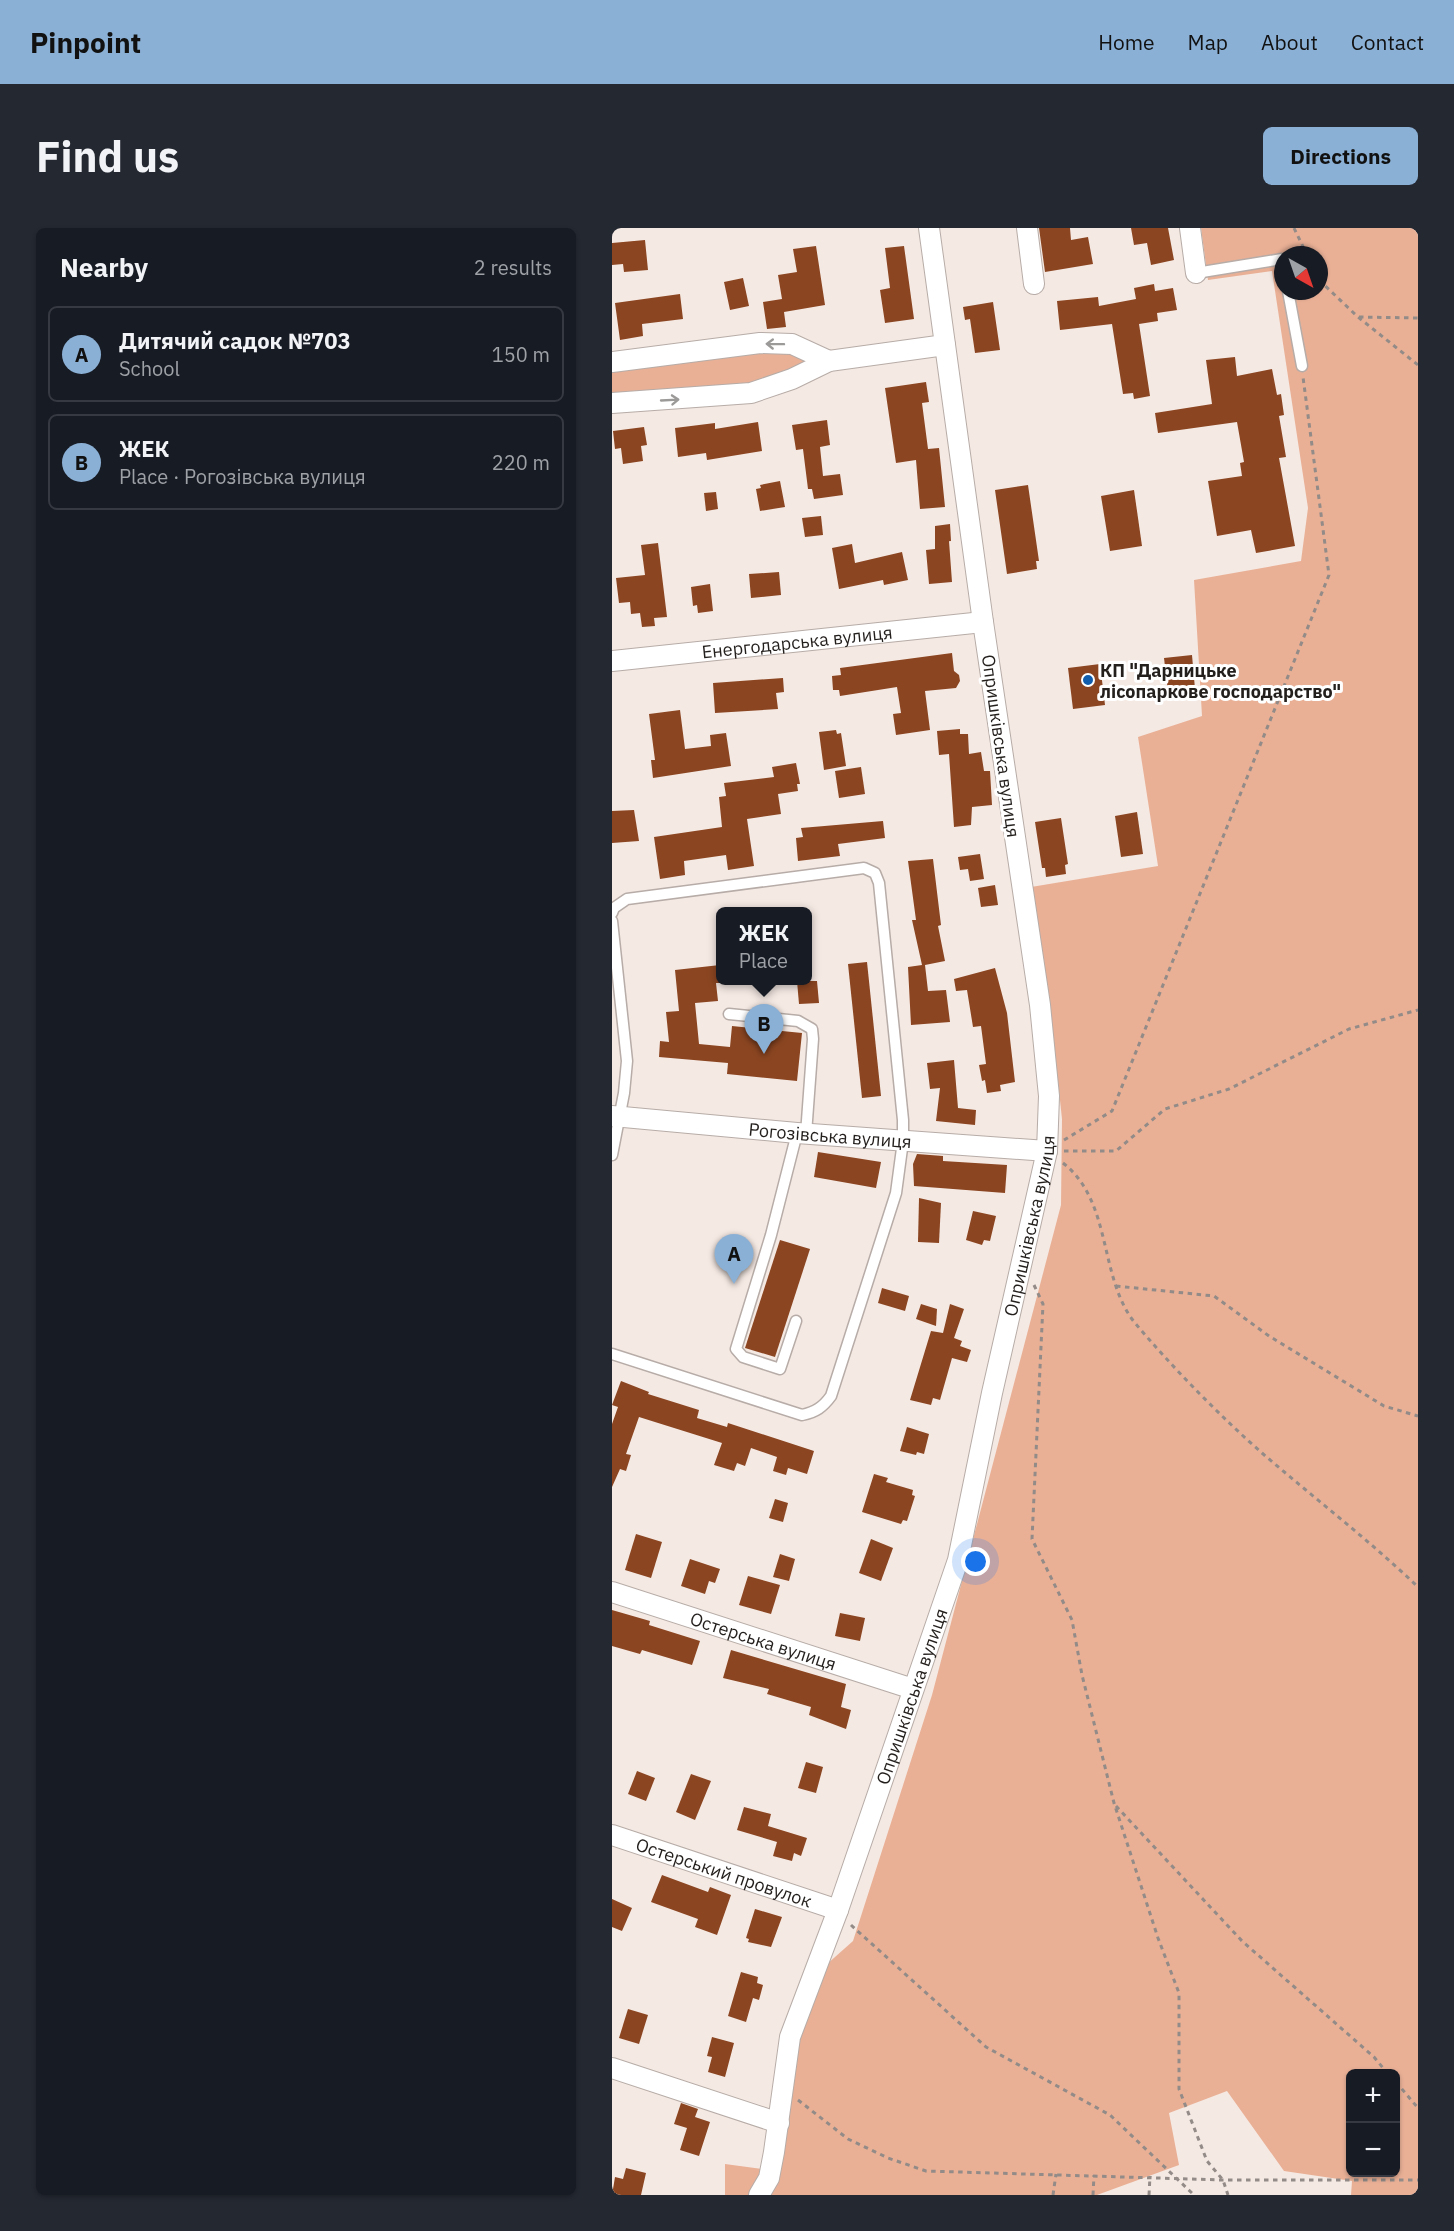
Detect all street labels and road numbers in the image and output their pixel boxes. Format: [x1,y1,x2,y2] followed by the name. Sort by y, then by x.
[700,620,894,663] street label: Енергодарська вулиця
[977,653,1025,839] street label: Опришківська вулиця
[748,1117,913,1153] street label: Рогозівська вулиця
[998,1135,1059,1318] street label: Опришківська вулиця
[870,1605,952,1787] street label: Опришківська вулиця
[687,1606,839,1675] street label: Остерська вулиця
[633,1832,815,1912] street label: Остерський провулок

